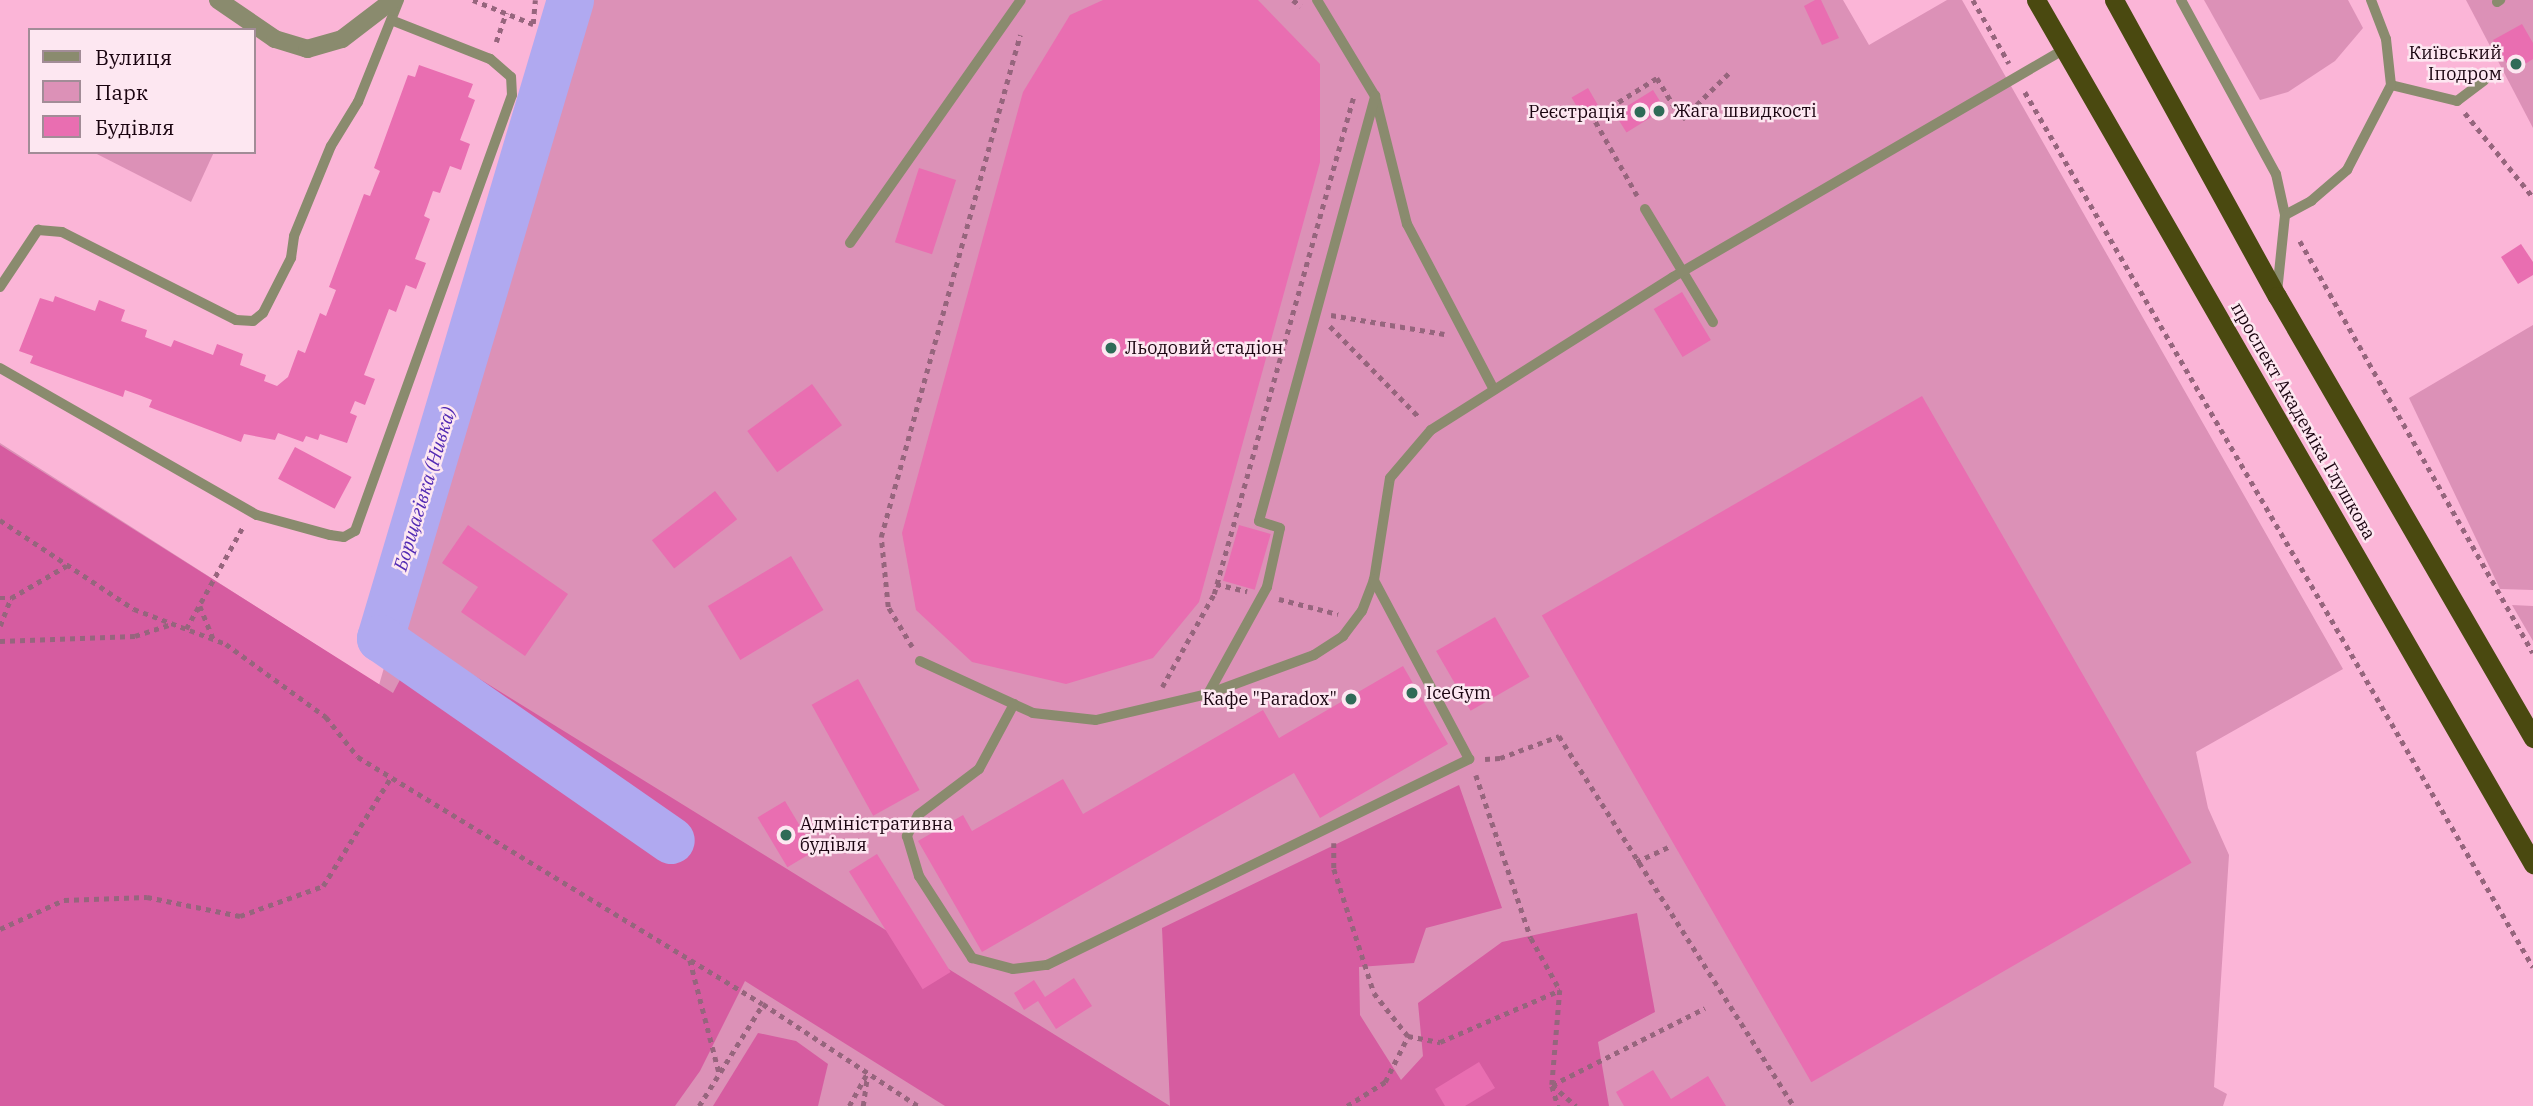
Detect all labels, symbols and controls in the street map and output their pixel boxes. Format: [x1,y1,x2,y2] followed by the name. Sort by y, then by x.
[28,28,256,154] legend
[95,43,172,71] text: Вулиця
[2409,43,2502,86] place label: Київський Іподром
[2508,56,2524,72] marker: Київський Іподром
[95,78,148,106] text: Парк
[1673,100,1817,122] place label: Жага швидкості
[1528,101,1626,123] place label: Реєстрація
[1651,103,1667,119] marker: Жага швидкості
[1632,104,1648,120] marker: Реєстрація
[95,113,174,141] text: Будівля
[2226,298,2380,544] street label: проспект Академіка Глушкова
[1125,337,1283,359] place label: Льодовий стадіон
[1103,340,1119,356] marker: Льодовий стадіон
[389,405,461,573] water label: Борщагівка (Нивка)
[1426,682,1491,704] place label: IceGym
[1404,685,1420,701] marker: IceGym
[1203,688,1337,710] place label: Кафе "Paradox"
[1343,691,1359,707] marker: Кафе "Paradox"
[800,814,953,856] place label: Адміністративна будівля
[778,827,794,843] marker: Адміністративна будівля

